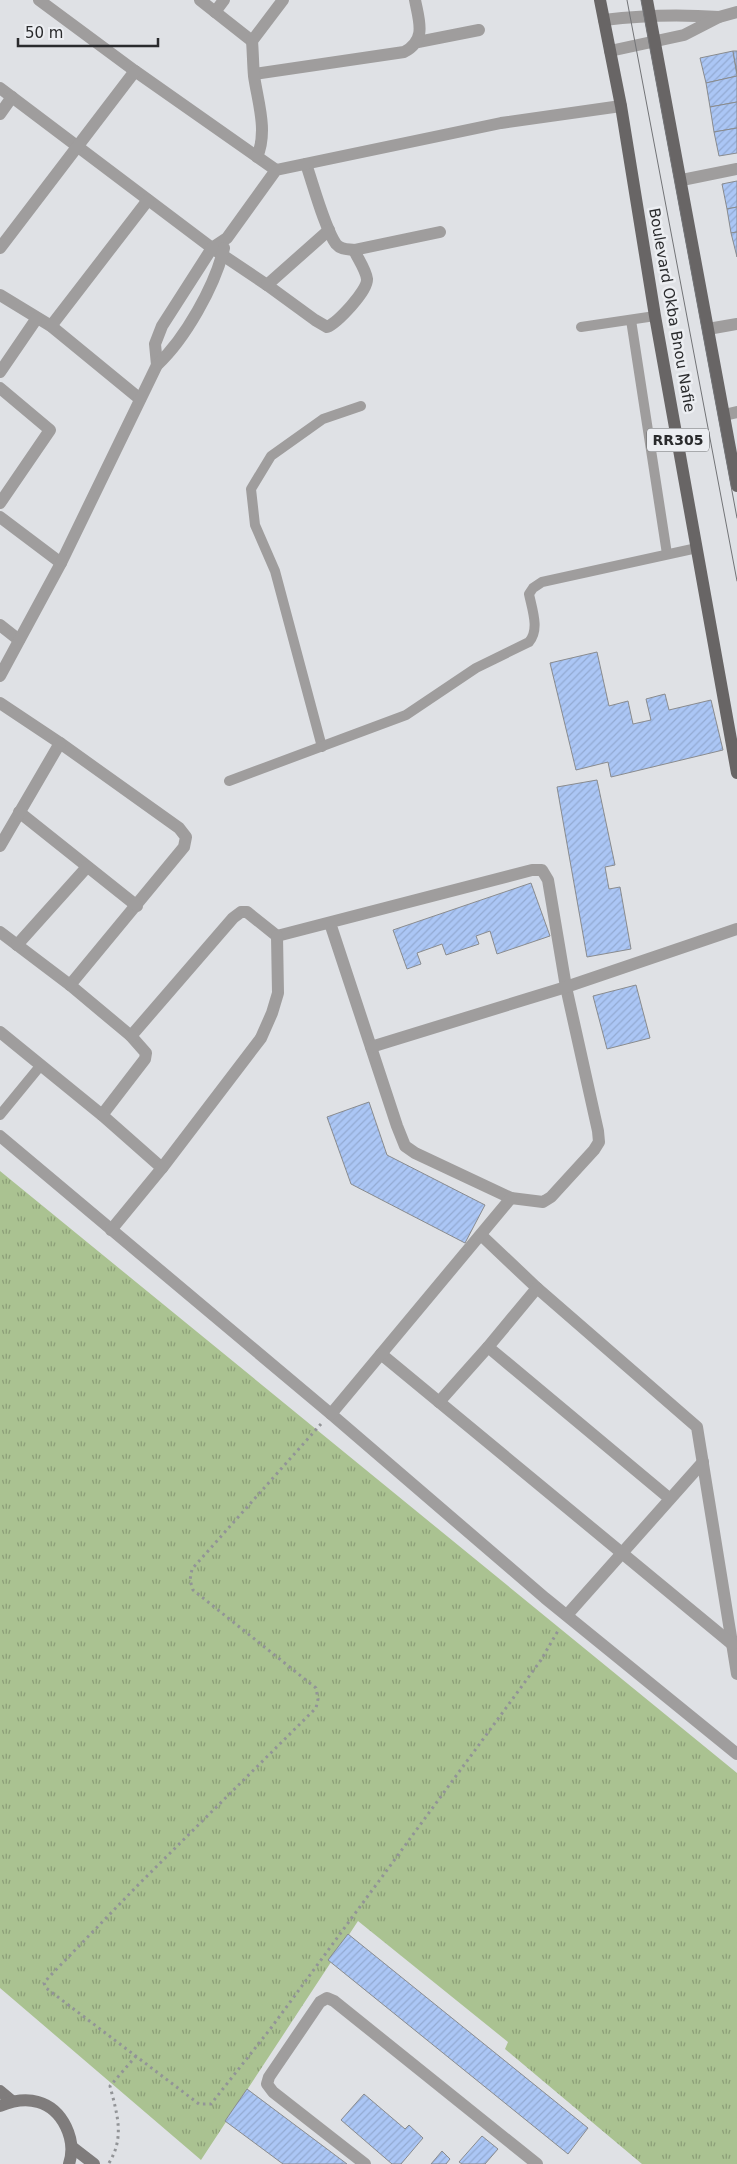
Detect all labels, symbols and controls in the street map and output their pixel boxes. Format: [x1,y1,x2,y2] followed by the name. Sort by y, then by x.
[18,15,158,47] scale bar
[25,24,63,42] text: 50 m
[645,207,699,413] street label: Boulevard Okba Bnou Nafie
[647,428,709,452] road number: RR305

